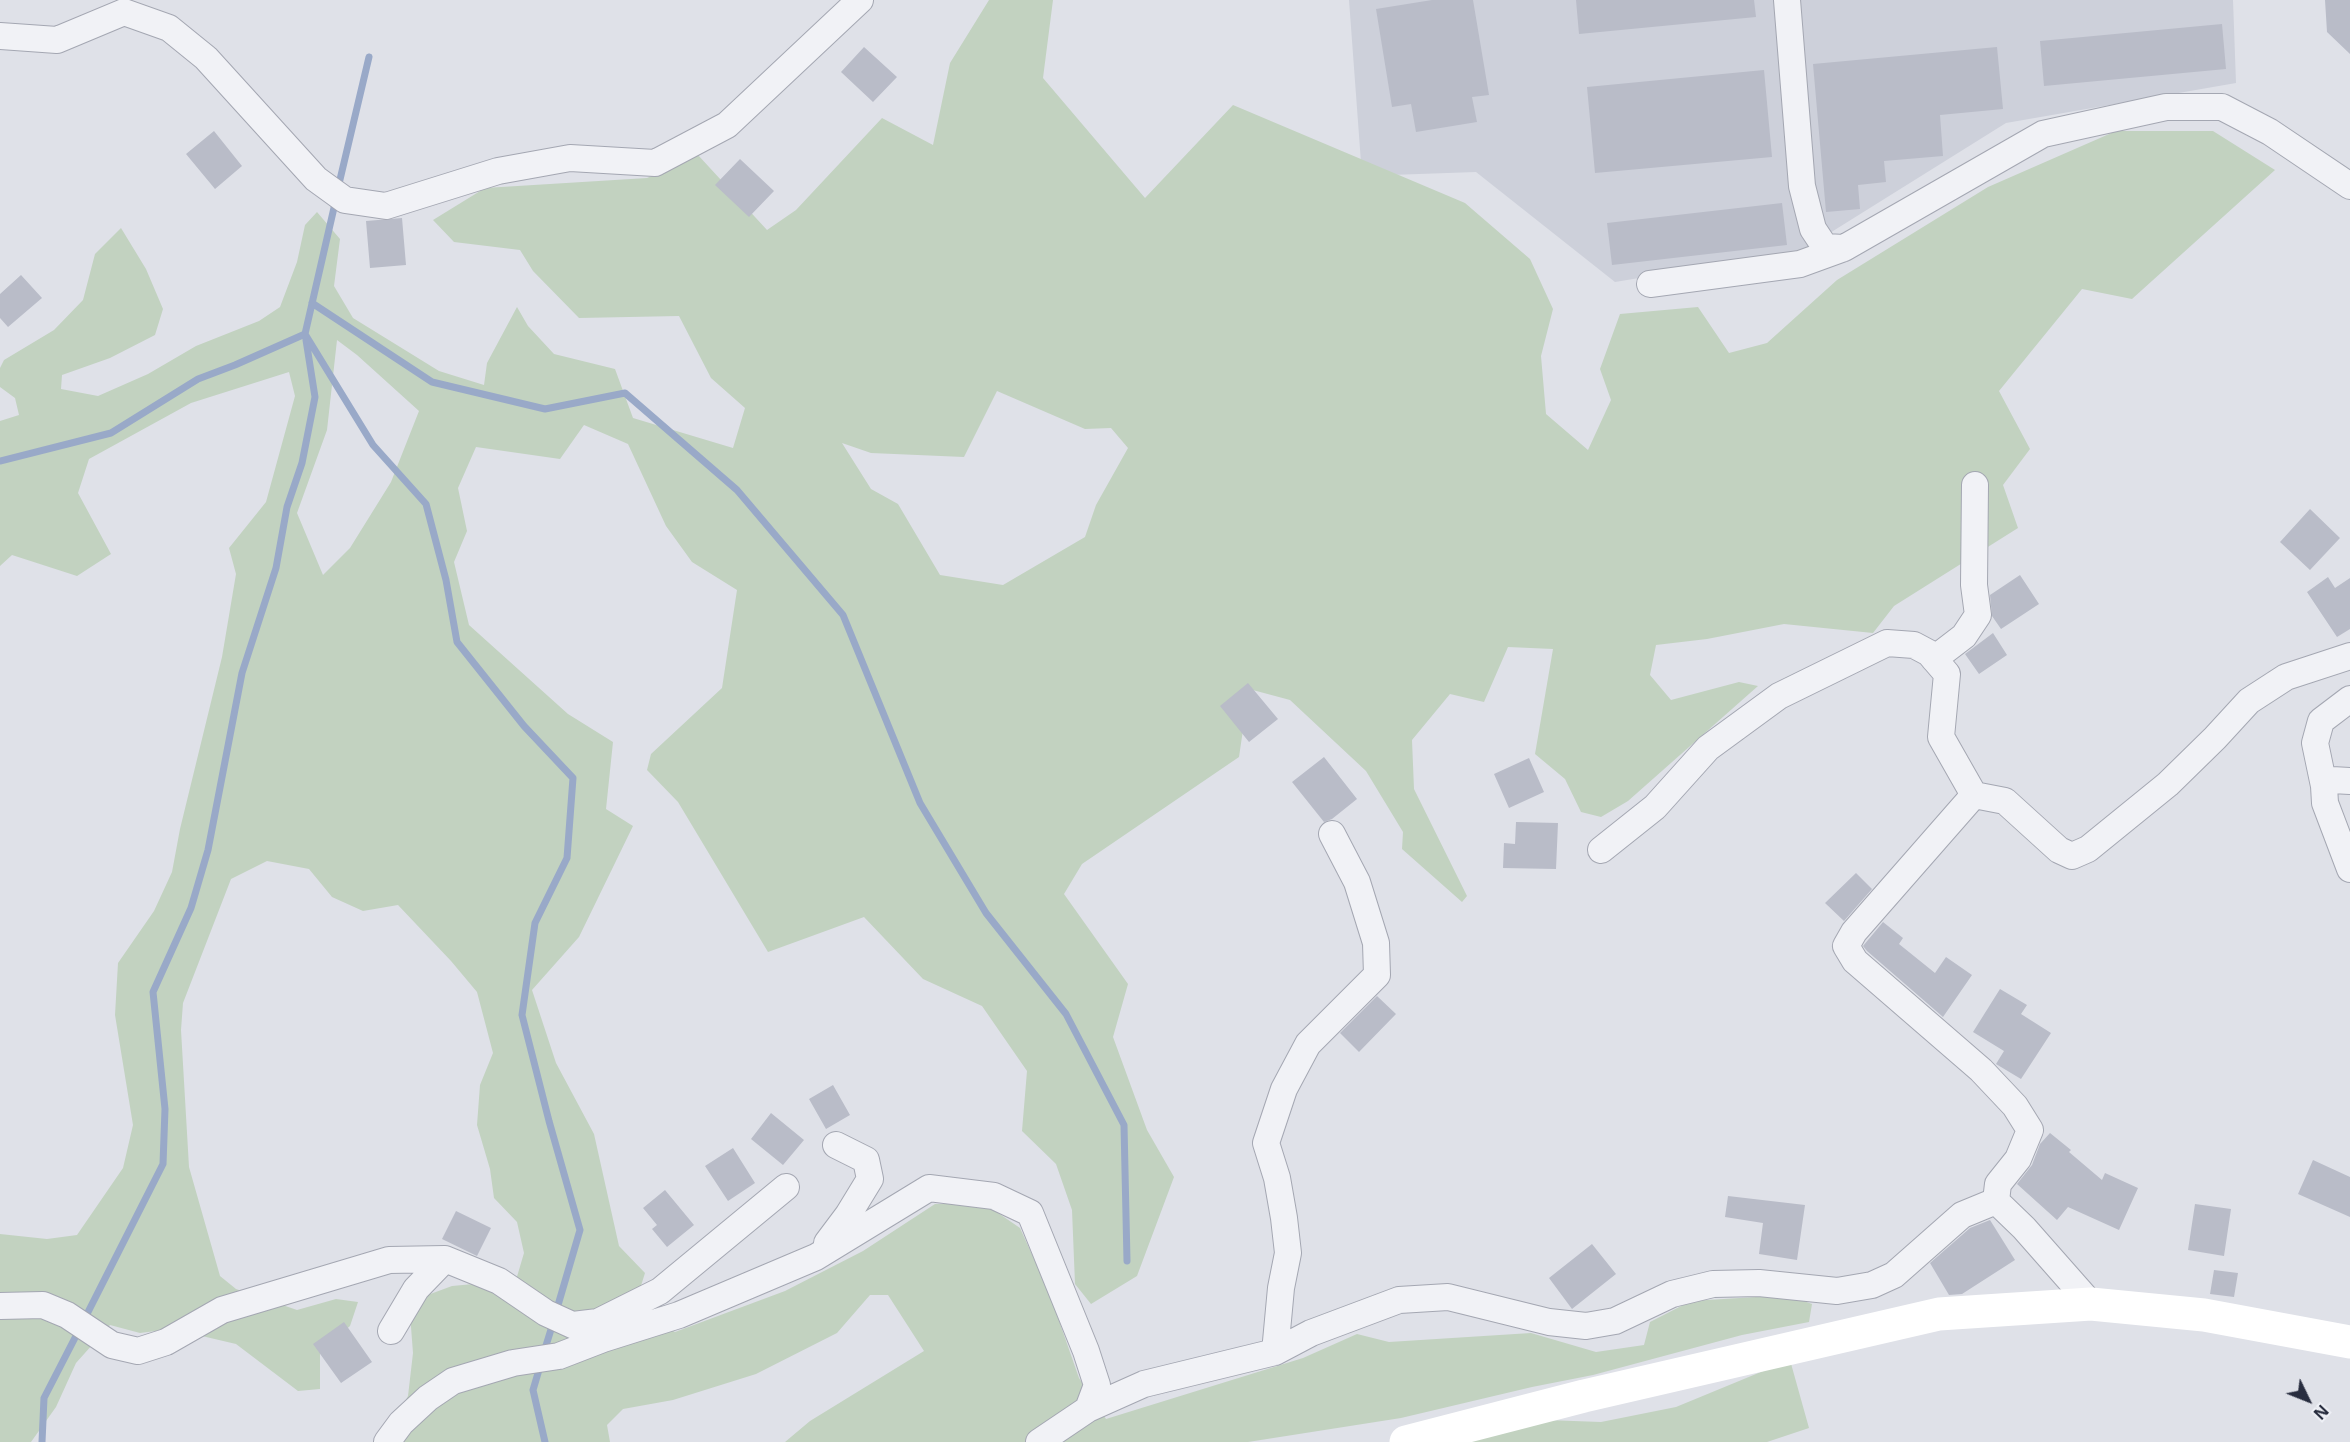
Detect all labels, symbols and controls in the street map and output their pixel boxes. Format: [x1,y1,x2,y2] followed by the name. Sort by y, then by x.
[2278,1370,2338,1430] north arrow
[2309,1400,2334,1425] text: N

